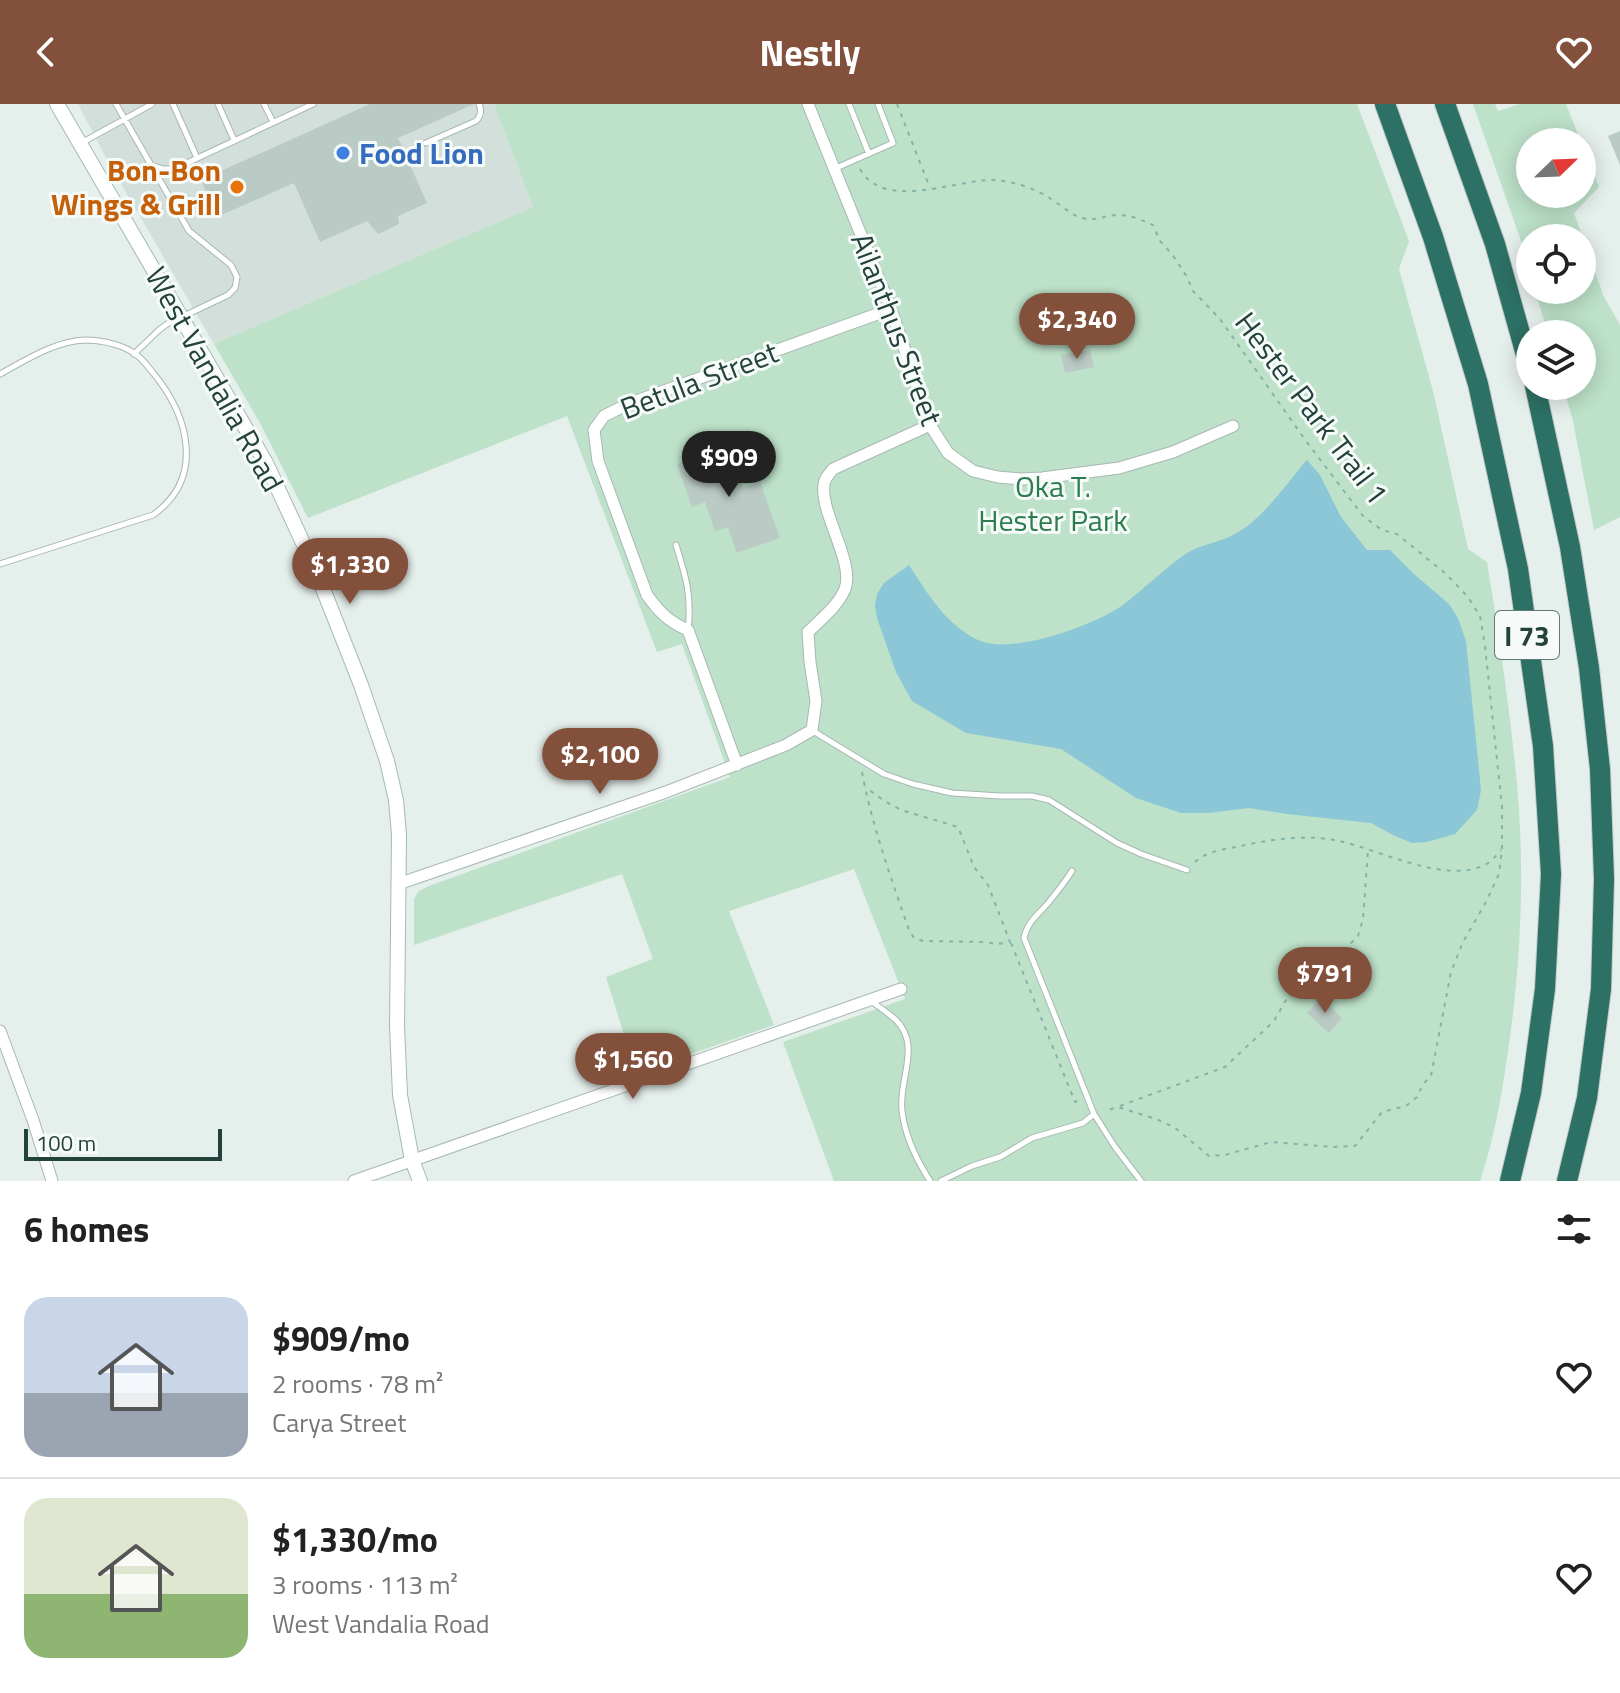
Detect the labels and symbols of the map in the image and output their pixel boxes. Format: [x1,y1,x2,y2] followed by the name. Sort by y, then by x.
[1516,128,1596,208] north arrow
[359,130,484,176] place label: Food Lion
[334,144,352,162] marker: Food Lion
[51,147,221,227] place label: Bon-Bon Wings & Grill
[228,178,246,196] marker: Bon-Bon Wings & Grill
[839,226,955,432] street label: Ailanthus Street
[134,258,296,500] street label: West Vandalia Road
[1012,293,1142,361] pin: $2,340
[1224,302,1400,514] street label: Hester Park Trail 1
[613,329,785,431] street label: Betula Street
[682,431,776,499] pin: $909
[978,463,1128,543] park label: Oka T. Hester Park
[285,538,415,606] pin: $1,330
[1495,611,1559,659] road number: I 73
[535,728,665,796] pin: $2,100
[1278,947,1372,1015] pin: $791
[568,1033,698,1101] pin: $1,560
[24,1125,222,1161] scale bar

